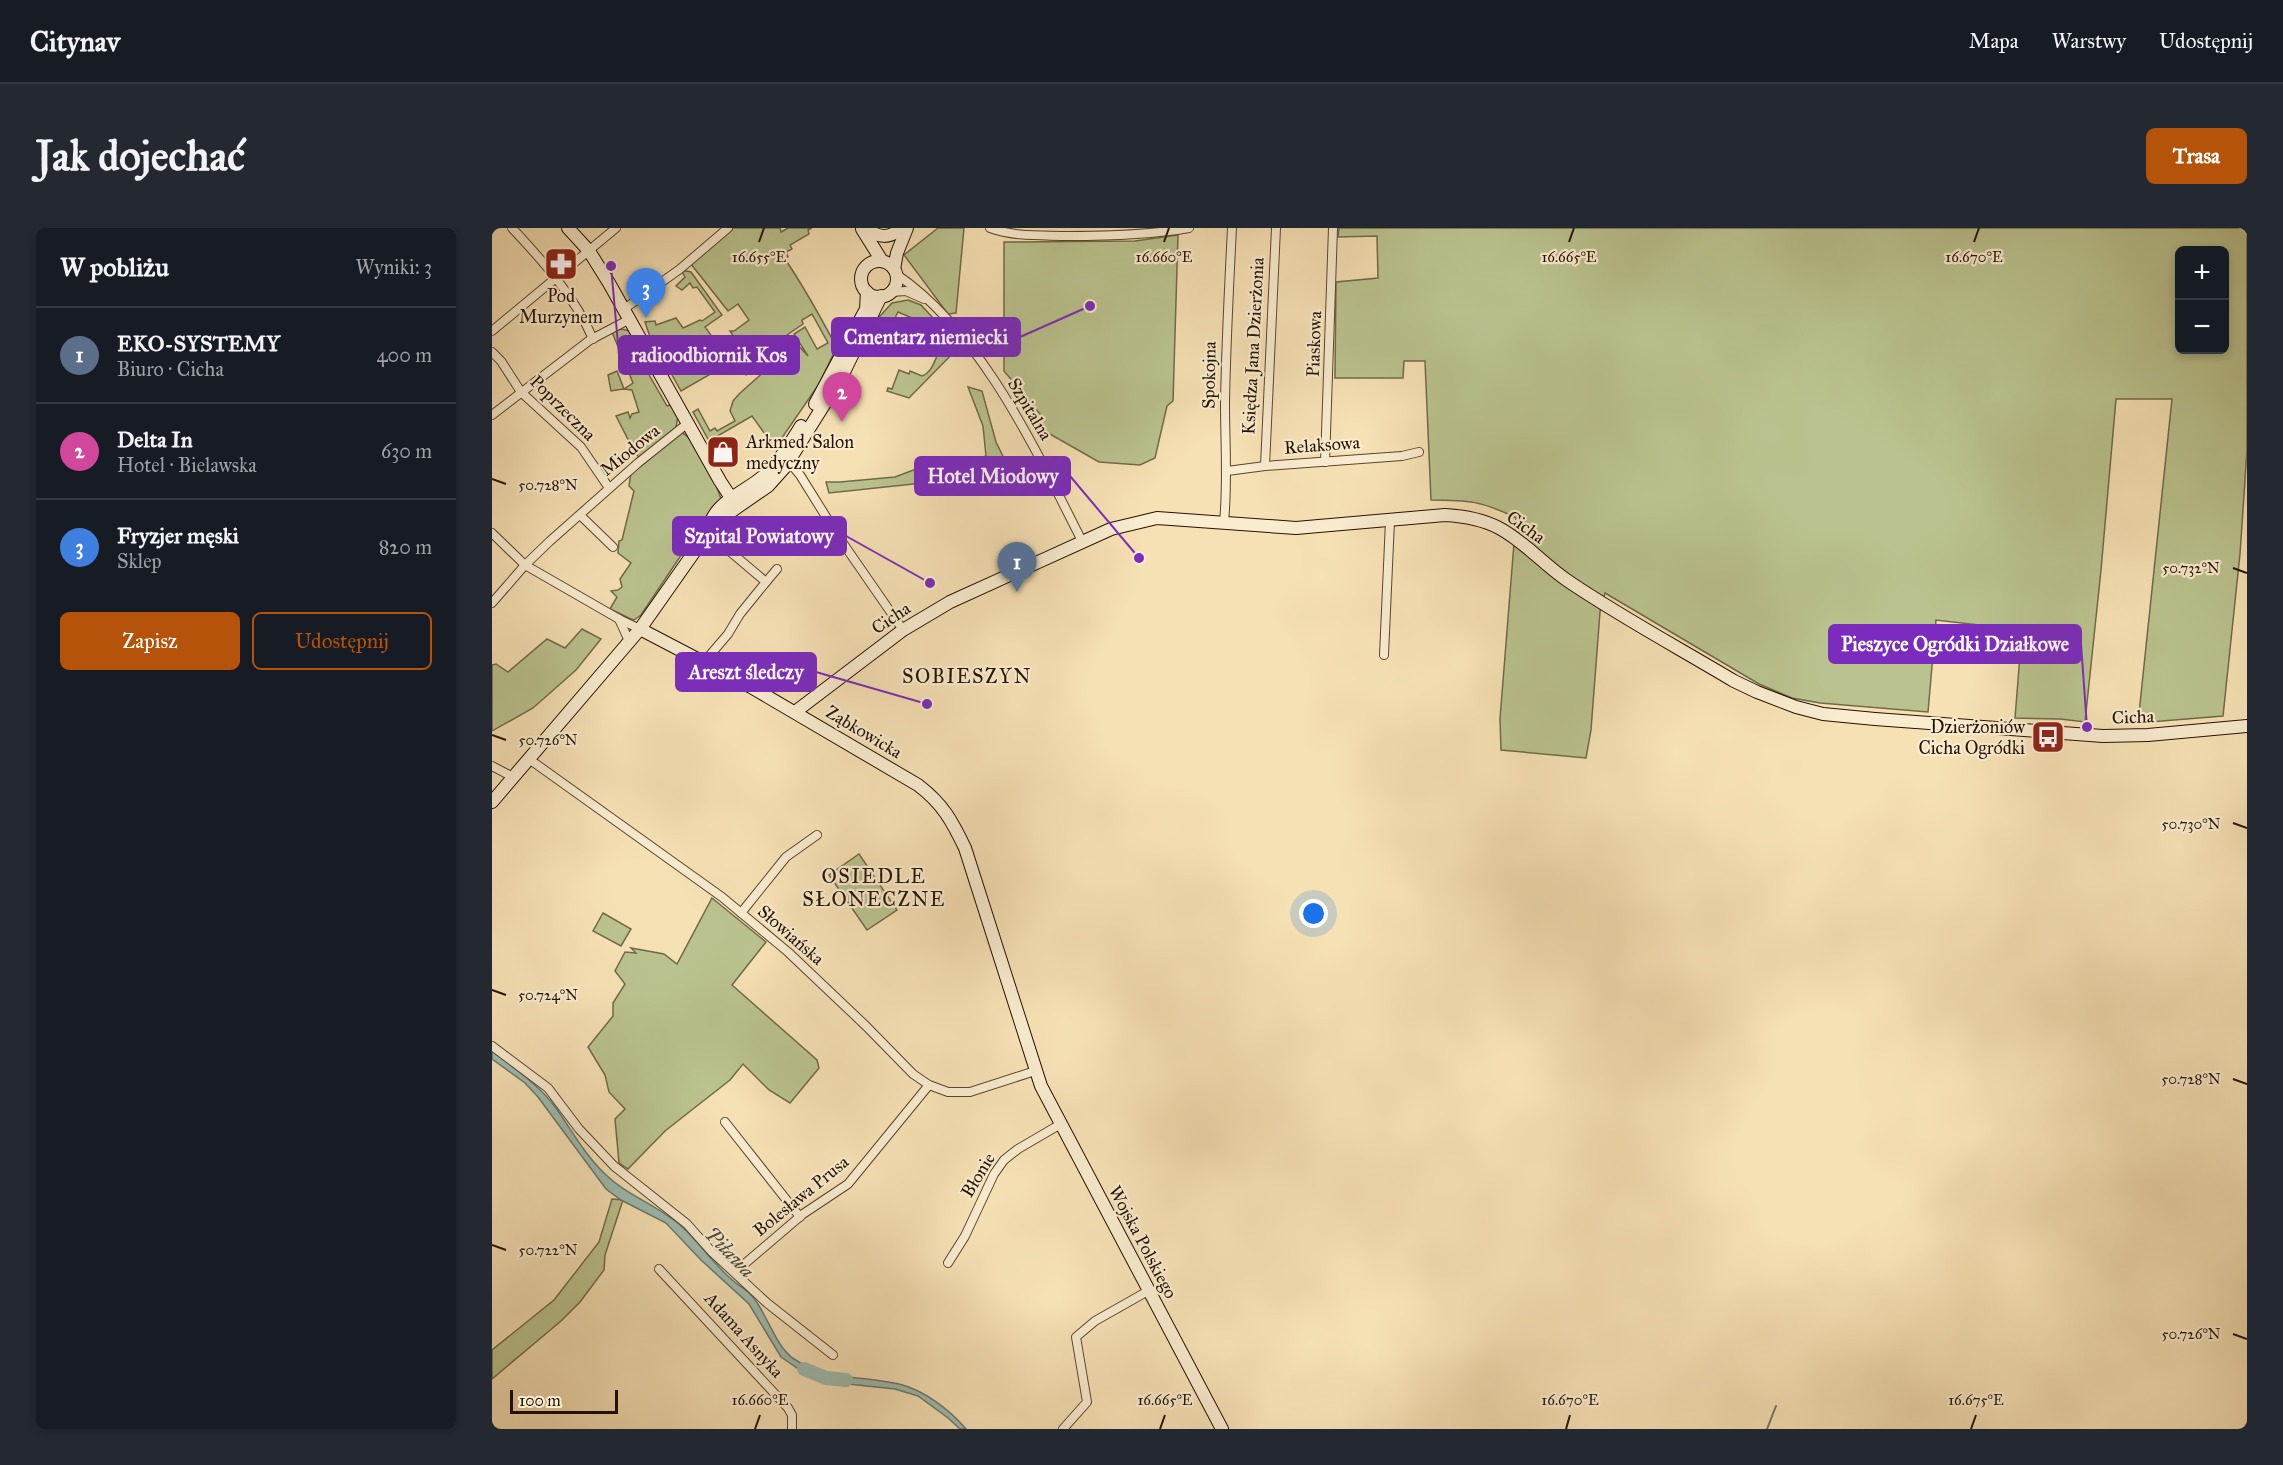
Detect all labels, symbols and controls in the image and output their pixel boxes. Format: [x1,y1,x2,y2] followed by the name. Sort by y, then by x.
[30,24,120,59] text: Citynav
[1969,28,2019,54] text: Mapa
[2052,28,2126,54] text: Warstwy
[2159,28,2253,54] text: Udostępnij
[2146,128,2247,184] button: Trasa
[36,130,245,182] text: Jak dojechać
[543,246,579,282] pharmacy icon: Pod Murzynem
[2175,246,2229,354] map controls
[2175,246,2229,300] button: +
[732,248,787,266] text: 16.655°E
[1136,248,1193,266] text: 16.660°E
[1541,248,1597,266] text: 16.665°E
[1945,248,2003,266] text: 16.670°E
[60,251,169,283] text: W pobliżu
[355,255,432,279] text: Wyniki: 3
[1237,256,1270,435] street label: Księdza Jana Dzierżonia
[626,268,666,318] pin: 3
[519,285,603,328] place label: Pod Murzynem
[2175,300,2229,354] button: −
[1302,310,1326,377] street label: Piaskowa
[832,318,1020,356] callout: Cmentarz niemiecki
[844,325,1009,349] text: Cmentarz niemiecki
[117,330,280,357] text: EKO-SYSTEMY
[619,336,799,374] callout: radioodbiornik Kos
[1197,341,1221,409] street label: Spokojna
[76,343,83,367] text: 1
[376,343,432,367] text: 400 m
[630,343,788,367] text: radioodbiornik Kos
[117,357,224,381] text: Biuro · Cicha
[526,371,601,446] street label: Poprzeczna
[822,372,862,422] pin: 2
[1003,374,1057,444] street label: Szpitalna
[596,419,664,481] street label: Miodowa
[117,426,193,453] text: Delta In
[745,431,854,474] place label: Arkmed. Salon medyczny
[1283,431,1361,459] street label: Relaksowa
[705,434,741,470] shop icon: Arkmed. Salon medyczny
[75,439,84,463] text: 2
[381,439,432,463] text: 630 m
[117,453,257,477] text: Hotel · Bielawska
[915,457,1070,495] callout: Hotel Miodowy
[927,464,1060,489] text: Hotel Miodowy
[518,476,578,494] text: 50.728°N
[1502,506,1550,549] street label: Cicha
[673,517,846,555] callout: Szpital Powiatowy
[117,522,239,549] text: Fryzjer męski
[684,524,835,549] text: Szpital Powiatowy
[76,535,84,559] text: 3
[379,535,432,559] text: 820 m
[998,542,1036,592] pin: 1
[117,549,161,573] text: Sklep
[2162,559,2220,577] text: 50.732°N
[867,597,915,639] street label: Cicha
[60,612,240,670] button: Zapisz
[252,612,432,670] button: Udostępnij
[1829,625,2081,663] callout: Pieszyce Ogródki Działkowe
[1841,632,2070,657] text: Pieszyce Ogródki Działkowe
[676,653,816,691] callout: Areszt śledczy
[686,660,805,685] text: Areszt śledczy
[902,664,1032,688] district label: SOBIESZYN
[822,701,906,764] street label: Ząbkowicka
[2111,705,2155,729] street label: Cicha
[1918,716,2025,760] place label: Dzierżoniów Cicha Ogródki
[2030,719,2066,755] bus stop icon: Dzierżoniów Cicha Ogródki
[518,731,578,749] text: 50.726°N
[2162,815,2221,833] text: 50.730°N
[802,864,946,911] district label: OSIEDLE SŁONECZNE
[1299,899,1328,928] your location
[753,900,829,970] street label: Słowiańska
[518,986,578,1004] text: 50.724°N
[2161,1070,2221,1088] text: 50.728°N
[956,1149,1000,1201] street label: Błonie
[749,1151,853,1241] street label: Bolesława Prusa
[1103,1182,1182,1303] street label: Wojska Polskiego
[700,1222,760,1282] water label: Piława
[519,1241,578,1259] text: 50.722°N
[699,1287,788,1383] street label: Adama Asnyka
[2161,1325,2221,1343] text: 50.726°N
[510,1387,618,1414] scale bar
[519,1391,561,1410] text: 100 m
[732,1391,789,1409] text: 16.660°E
[1137,1391,1193,1409] text: 16.665°E
[1541,1391,1599,1409] text: 16.670°E
[1948,1391,2004,1409] text: 16.675°E

